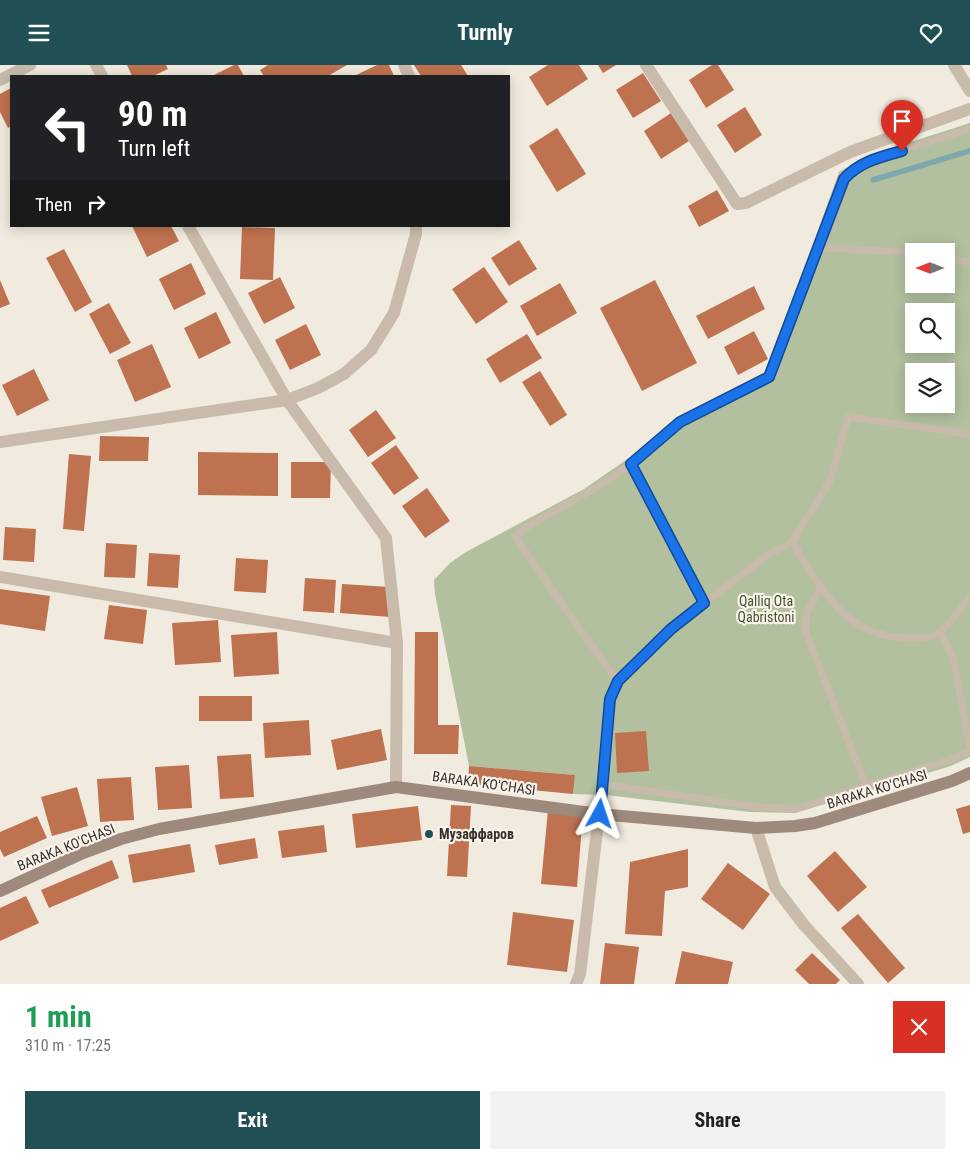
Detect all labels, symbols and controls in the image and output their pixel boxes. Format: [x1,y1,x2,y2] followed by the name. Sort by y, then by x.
[25,19,53,47] icon: menu
[917,19,945,47] icon: heart
[457,20,513,45] text: Turnly
[118,94,187,135] text: 90 m
[35,95,100,160] icon: left
[881,100,923,151] pin
[888,107,916,135] icon: arrive
[118,136,190,161] text: Turn left
[82,190,110,218] icon: right
[35,193,72,216] text: Then
[905,243,955,293] north arrow
[905,243,955,413] map controls
[905,303,955,353] button: search
[905,363,955,413] button: layers
[738,593,794,625] park label: Qalliq Ota Qabristoni
[825,766,929,812] street label: BARAKA KO'CHASI
[431,768,537,798] street label: BARAKA KO'CHASI
[573,787,625,839] position arrow
[15,820,117,874] street label: BARAKA KO'CHASI
[439,826,514,842] place label: Музаффаров
[423,828,435,840] marker: Музаффаров
[25,999,92,1034] text: 1 min
[893,1001,945,1053] button: close
[25,1036,111,1055] text: 310 m · 17:25
[25,1091,480,1149] button: Exit
[490,1091,945,1149] button: Share

